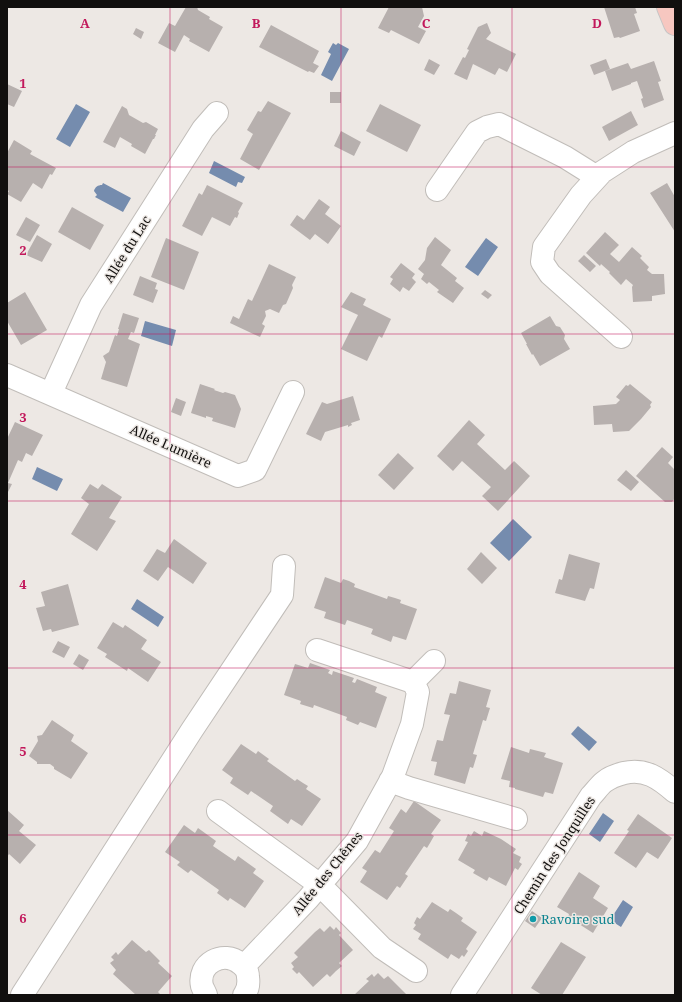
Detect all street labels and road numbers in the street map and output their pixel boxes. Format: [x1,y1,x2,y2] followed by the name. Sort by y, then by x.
[99,212,155,286] street label: Allée du Lac
[127,420,215,472] street label: Allée Lumière
[509,792,599,918] street label: Chemin des Jonquilles
[288,827,367,919] street label: Allée des Chênes

